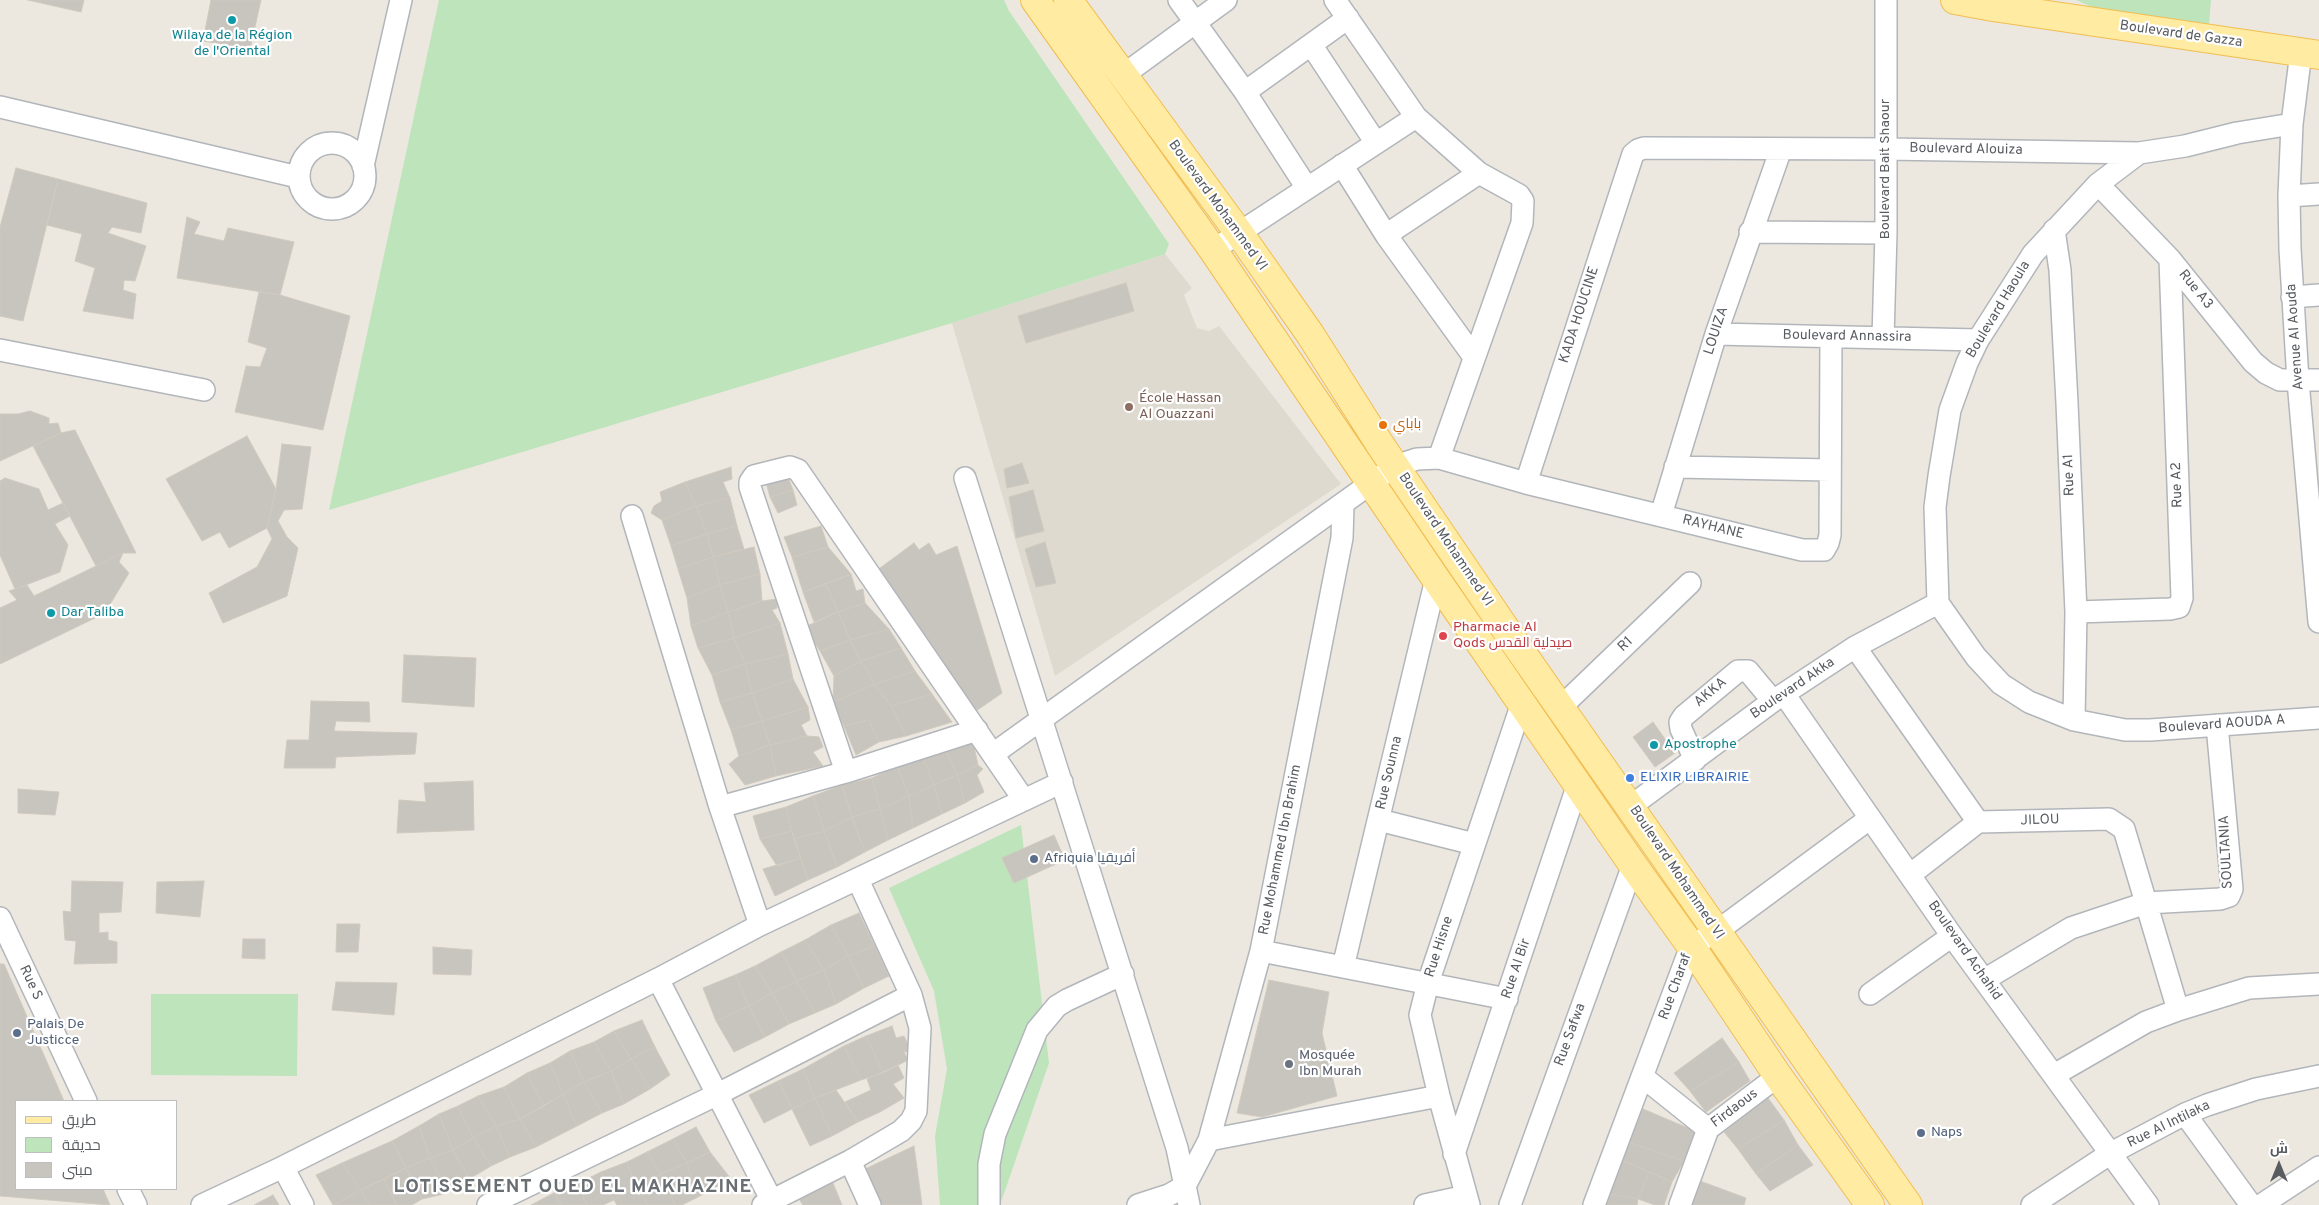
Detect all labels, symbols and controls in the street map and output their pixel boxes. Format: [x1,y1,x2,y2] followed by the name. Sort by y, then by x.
[226,14,238,26] marker: Wilaya de la Région de l'Oriental
[2119,18,2243,52] street label: Boulevard de Gazza
[172,28,292,60] place label: Wilaya de la Région de l'Oriental
[1878,99,1894,239] street label: Boulevard Bait Shaour
[1164,137,1270,275] street label: Boulevard Mohammed VI
[1909,141,2023,159] street label: Boulevard Alouiza
[1963,258,2035,362] street label: Boulevard Haoula
[1556,264,1604,366] street label: KADA HOUCINE
[2174,267,2216,313] street label: Rue A3
[2284,283,2308,391] street label: Avenue Al Aouda
[1701,305,1733,357] street label: LOUIZA
[1783,327,1911,347] street label: Boulevard Annassira
[1139,391,1221,424] place label: École Hassan Al Ouazzani
[1123,401,1135,413] marker: École Hassan Al Ouazzani
[1393,417,1421,433] place label: باباي
[1377,419,1389,431] marker: باباي
[2061,454,2079,496] street label: Rue A1
[2169,462,2187,508] street label: Rue A2
[1394,470,1496,610] street label: Boulevard Mohammed VI
[1680,512,1746,544] street label: RAYHANE
[61,605,124,621] place label: Dar Taliba
[45,607,57,619] marker: Dar Taliba
[1453,620,1572,652] place label: Pharmacie Al Qods صيدلية القدس
[1437,630,1449,642] marker: Pharmacie Al Qods صيدلية القدس
[1615,634,1637,656] street label: R1
[1748,655,1838,723] street label: Boulevard Akka
[1691,675,1731,711] street label: AKKA
[2158,712,2286,738] street label: Boulevard AOUDA A
[1373,735,1407,811] street label: Rue Sounna
[1664,737,1737,753] place label: Apostrophe
[1648,739,1660,751] marker: Apostrophe
[1256,763,1306,937] street label: Rue Mohammed Ibn Brahim
[1640,770,1749,786] place label: ELIXIR LIBRAIRIE
[1624,772,1636,784] marker: ELIXIR LIBRAIRIE
[1625,803,1727,943] street label: Boulevard Mohammed VI
[2020,812,2060,830] street label: JILOU
[2217,815,2237,889] street label: SOULTANIA
[1044,851,1135,867] place label: Afriquia أفريقيا
[1028,853,1040,865] marker: Afriquia أفريقيا
[1923,898,2005,1004] street label: Boulevard Achahid
[1422,914,1458,980] street label: Rue Hisne
[1499,937,1535,1001] street label: Rue Al Bir
[1656,951,1696,1023] street label: Rue Charaf
[15,963,45,1003] street label: Rue S
[1552,1001,1590,1069] street label: Rue Safwa
[27,1017,84,1050] place label: Palais De Justicce
[11,1027,23,1039] marker: Palais De Justicce
[1299,1048,1362,1080] place label: Mosquée Ibn Murah
[1283,1058,1295,1070] marker: Mosquée Ibn Murah
[1708,1086,1762,1132] street label: Firdaous
[2125,1098,2213,1152] street label: Rue Al Intilaka
[15,1100,178,1190] legend
[62,1112,96,1131] text: طريق
[1931,1125,1962,1141] place label: Naps
[1915,1127,1927,1139] marker: Naps
[62,1137,101,1156] text: حديقة
[2254,1140,2304,1190] north arrow
[2270,1141,2288,1158] text: ش
[62,1162,93,1181] text: مبنى
[390,1177,756,1199] district label: LOTISSEMENT OUED EL MAKHAZINE

